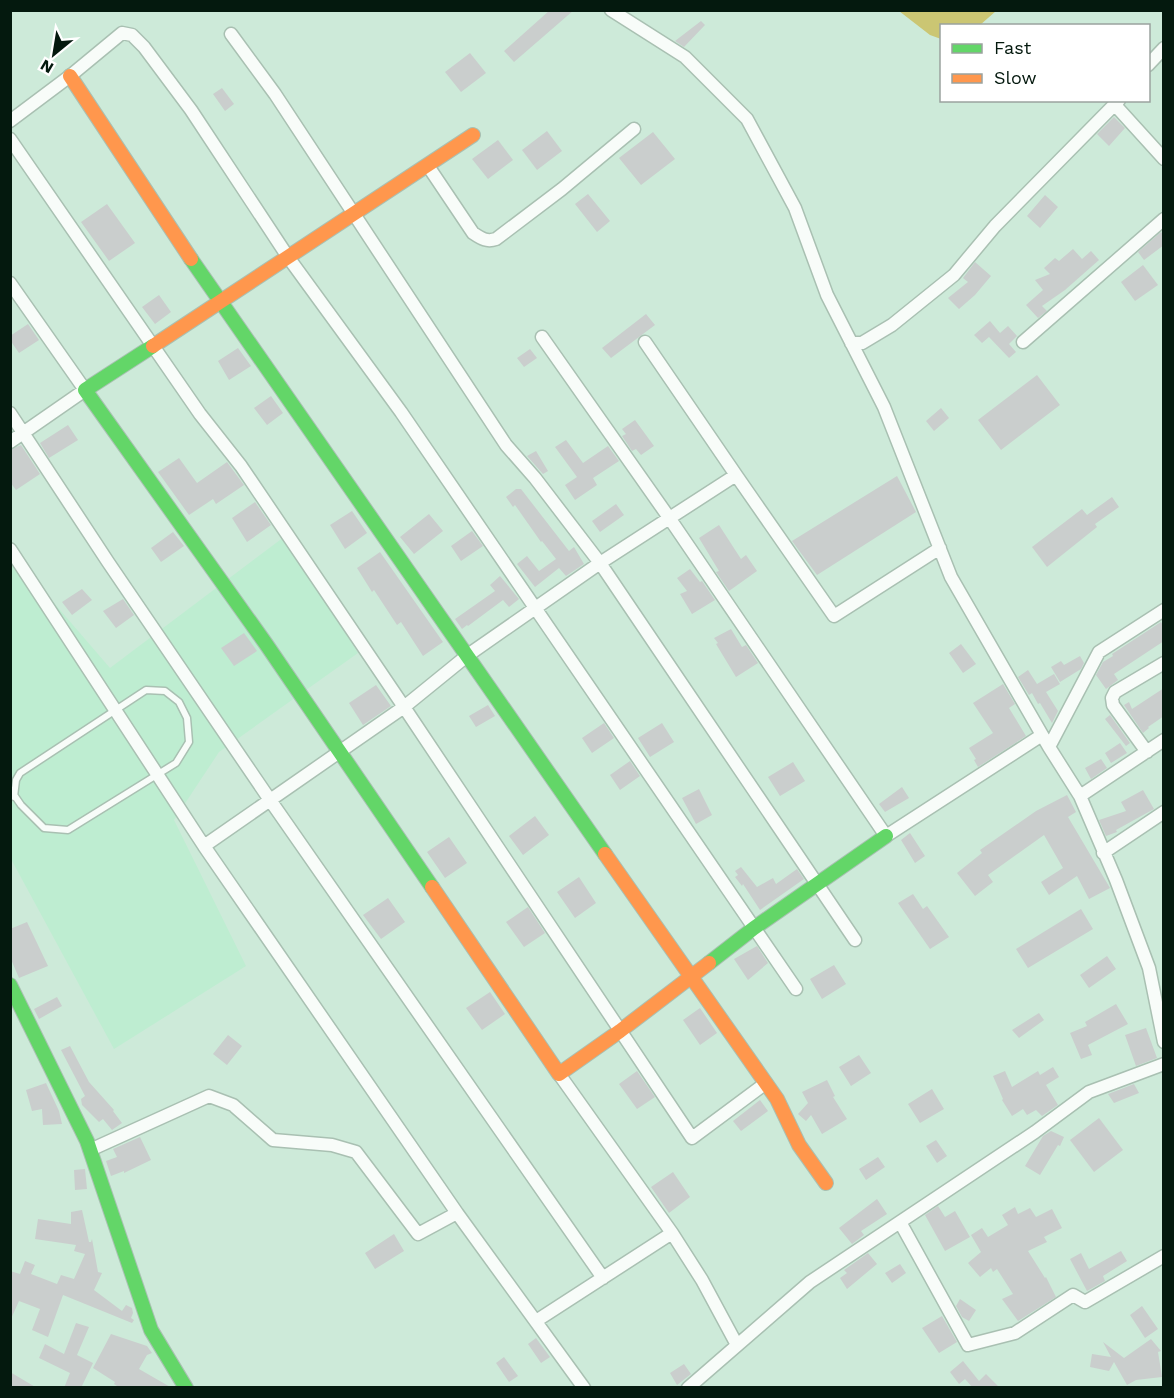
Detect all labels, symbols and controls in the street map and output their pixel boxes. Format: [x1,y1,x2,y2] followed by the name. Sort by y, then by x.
[24,24,84,84] north arrow
[940,24,1150,102] legend
[994,37,1032,58] text: Fast
[37,55,57,78] text: N
[994,67,1037,88] text: Slow

